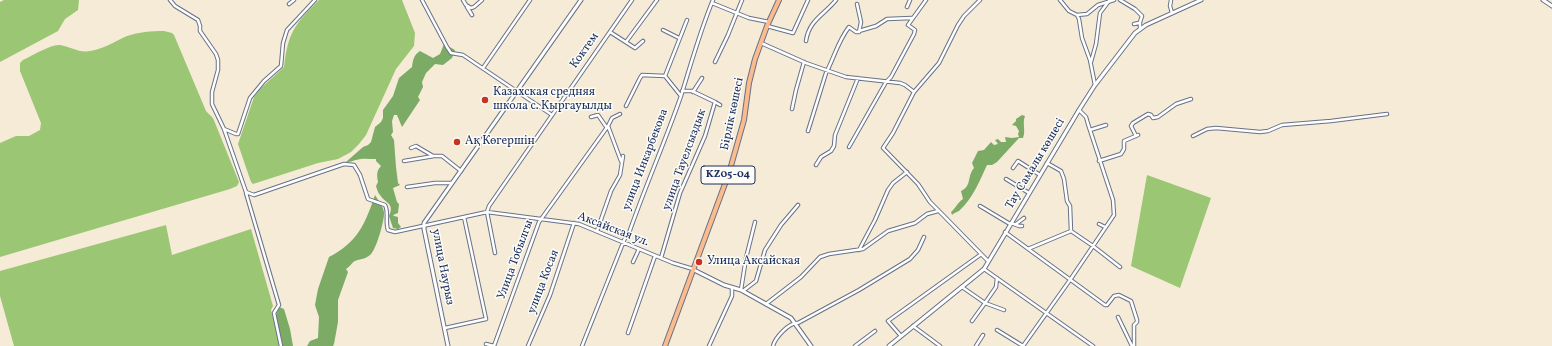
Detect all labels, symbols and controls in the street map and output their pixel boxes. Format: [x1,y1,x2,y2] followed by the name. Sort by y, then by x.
[568,30,602,72] street label: Коктем
[718,76,748,152] street label: Бірлік көшесі
[493,86,612,114] place label: Казахская средняя школа с. Кыргауылды
[480,95,490,105] marker: Казахская средняя школа с. Кыргауылды
[620,107,672,213] street label: улица Инкарбекова
[660,107,710,213] street label: улица Тауелсыздык
[1003,116,1069,212] street label: Тау Самалы көшесі
[465,135,535,149] place label: Ақ Көгершін
[452,137,462,147] marker: Ақ Көгершін
[701,166,755,184] road number: KZ05-04
[575,210,651,250] street label: Аксайская ул.
[495,218,537,302] street label: Улица Тобылгы
[428,228,456,306] street label: улица Наурыз
[525,248,563,316] street label: улица Косая
[707,255,800,269] place label: Улица Аксайская
[694,257,704,267] marker: Улица Аксайская

